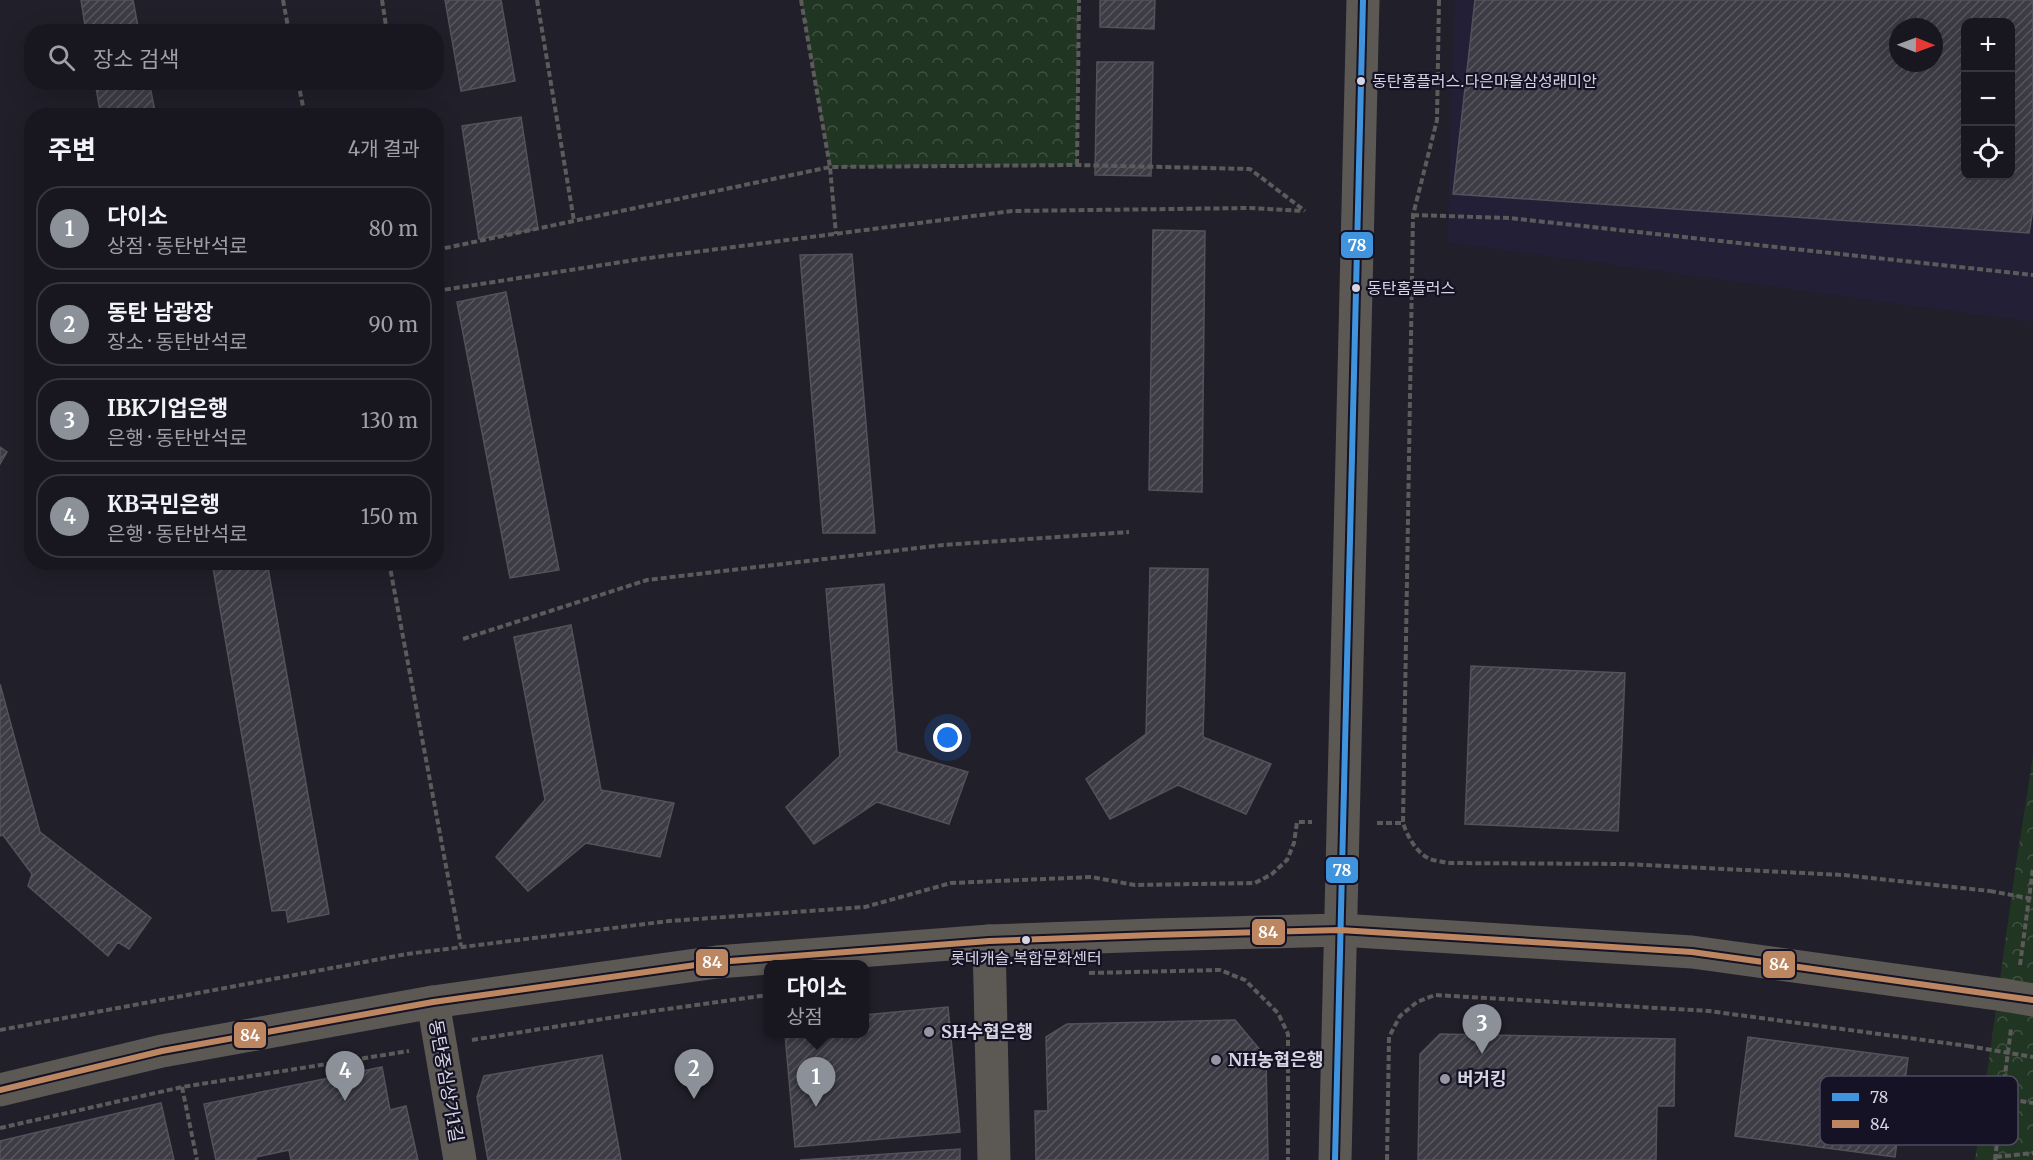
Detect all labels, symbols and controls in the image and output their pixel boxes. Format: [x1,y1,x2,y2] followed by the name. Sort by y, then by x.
[1889,18,1943,72] north arrow
[1961,18,2015,180] map controls
[1961,18,2015,72] button: +
[24,24,444,90] search box
[45,41,78,74] icon: search
[93,45,179,73] text: 장소 검색
[1372,71,1597,91] place label: 동탄홈플러스.다은마을삼성래미안
[1961,72,2015,126] button: −
[1355,75,1367,87] marker: 동탄홈플러스.다은마을삼성래미안
[1961,126,2015,180] button: locate
[48,133,96,166] text: 주변
[348,136,420,161] text: 4개 결과
[107,202,168,230] text: 다이소
[65,216,74,241] text: 1
[369,216,418,241] text: 80 m
[1340,231,1374,259] line badge: 78
[107,233,248,258] text: 상점 · 동탄반석로
[1348,235,1367,255] text: 78
[1367,278,1455,298] place label: 동탄홈플러스
[1350,282,1362,294] marker: 동탄홈플러스
[107,298,213,326] text: 동탄 남광장
[64,312,75,337] text: 2
[368,312,418,337] text: 90 m
[107,329,248,354] text: 장소 · 동탄반석로
[107,394,228,422] text: IBK기업은행
[64,408,75,433] text: 3
[361,408,418,433] text: 130 m
[107,425,248,450] text: 은행 · 동탄반석로
[107,490,220,518] text: KB국민은행
[63,504,76,529] text: 4
[361,504,418,529] text: 150 m
[107,521,248,546] text: 은행 · 동탄반석로
[933,723,962,752] your location
[1325,856,1359,884] line badge: 78
[1333,860,1352,880] text: 78
[1251,918,1286,946] line badge: 84
[1258,922,1278,942] text: 84
[1020,934,1032,946] marker: 롯데캐슬.복합문화센터
[695,948,729,977] line badge: 84
[950,948,1102,968] place label: 롯데캐슬.복합문화센터
[1762,950,1796,979] line badge: 84
[702,952,722,972] text: 84
[1769,954,1789,974] text: 84
[764,960,869,1038] popup
[786,973,847,1001] text: 다이소
[786,1004,823,1029] text: 상점
[1462,1004,1502,1054] pin: 3
[424,1018,469,1144] street label: 동탄중심상가1길
[941,1020,1033,1043] place label: SH수협은행
[233,1021,267,1049] line badge: 84
[240,1025,260,1045] text: 84
[922,1025,936,1039] marker: SH수협은행
[1228,1048,1323,1071] place label: NH농협은행
[674,1050,714,1099] pin: 2
[326,1052,364,1101] pin: 4
[1209,1053,1223,1067] marker: NH농협은행
[796,1058,836,1107] pin: 1
[1457,1067,1507,1090] place label: 버거킹
[1438,1072,1452,1086] marker: 버거킹
[1820,1076,2018,1145] legend
[1870,1087,1888,1107] text: 78
[1870,1114,1889,1134] text: 84

